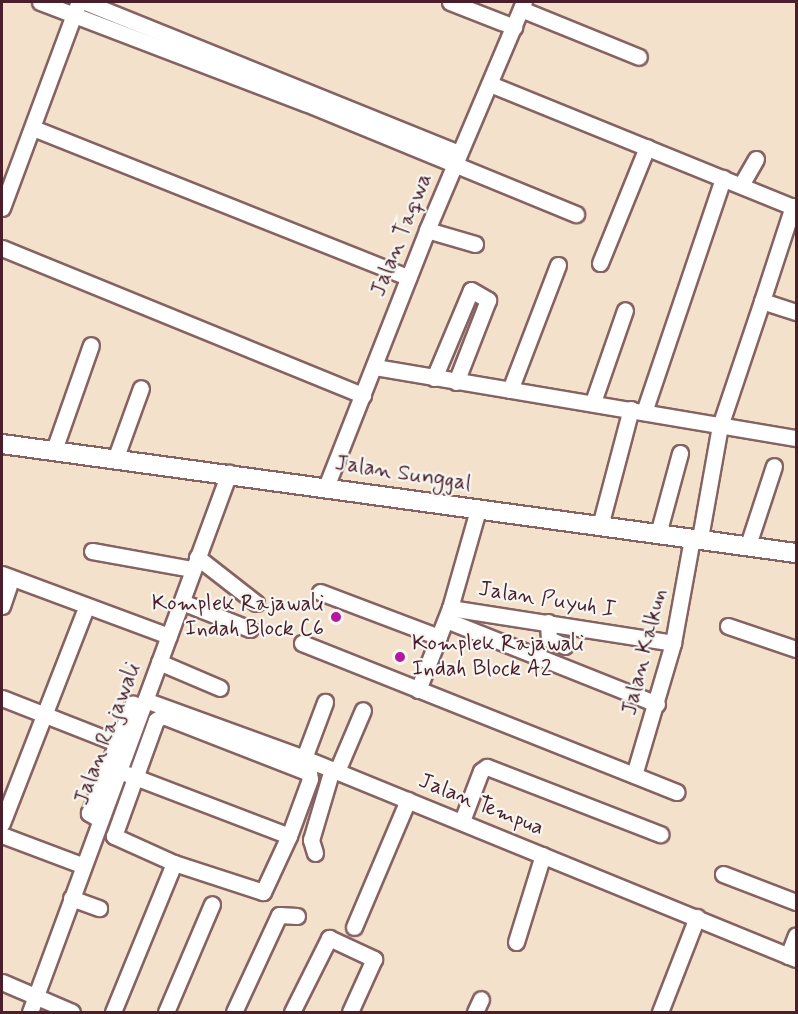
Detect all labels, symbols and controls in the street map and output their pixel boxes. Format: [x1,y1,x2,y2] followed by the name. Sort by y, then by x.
[366,172,438,298] street label: Jalan Taqwa
[334,450,472,498] street label: Jalan Sunggal
[479,577,615,623] street label: Jalan Puyuh I
[617,588,673,716] street label: Jalan Kalkun
[148,591,324,642] place label: Komplek Rajawali Indah Block C6
[329,610,343,624] marker: Komplek Rajawali Indah Block C6
[412,631,588,682] place label: Komplek Rajawali Indah Block A2
[393,650,407,664] marker: Komplek Rajawali Indah Block A2
[69,659,147,809] street label: Jalan Rajawali
[414,768,548,842] street label: Jalan Tempua

